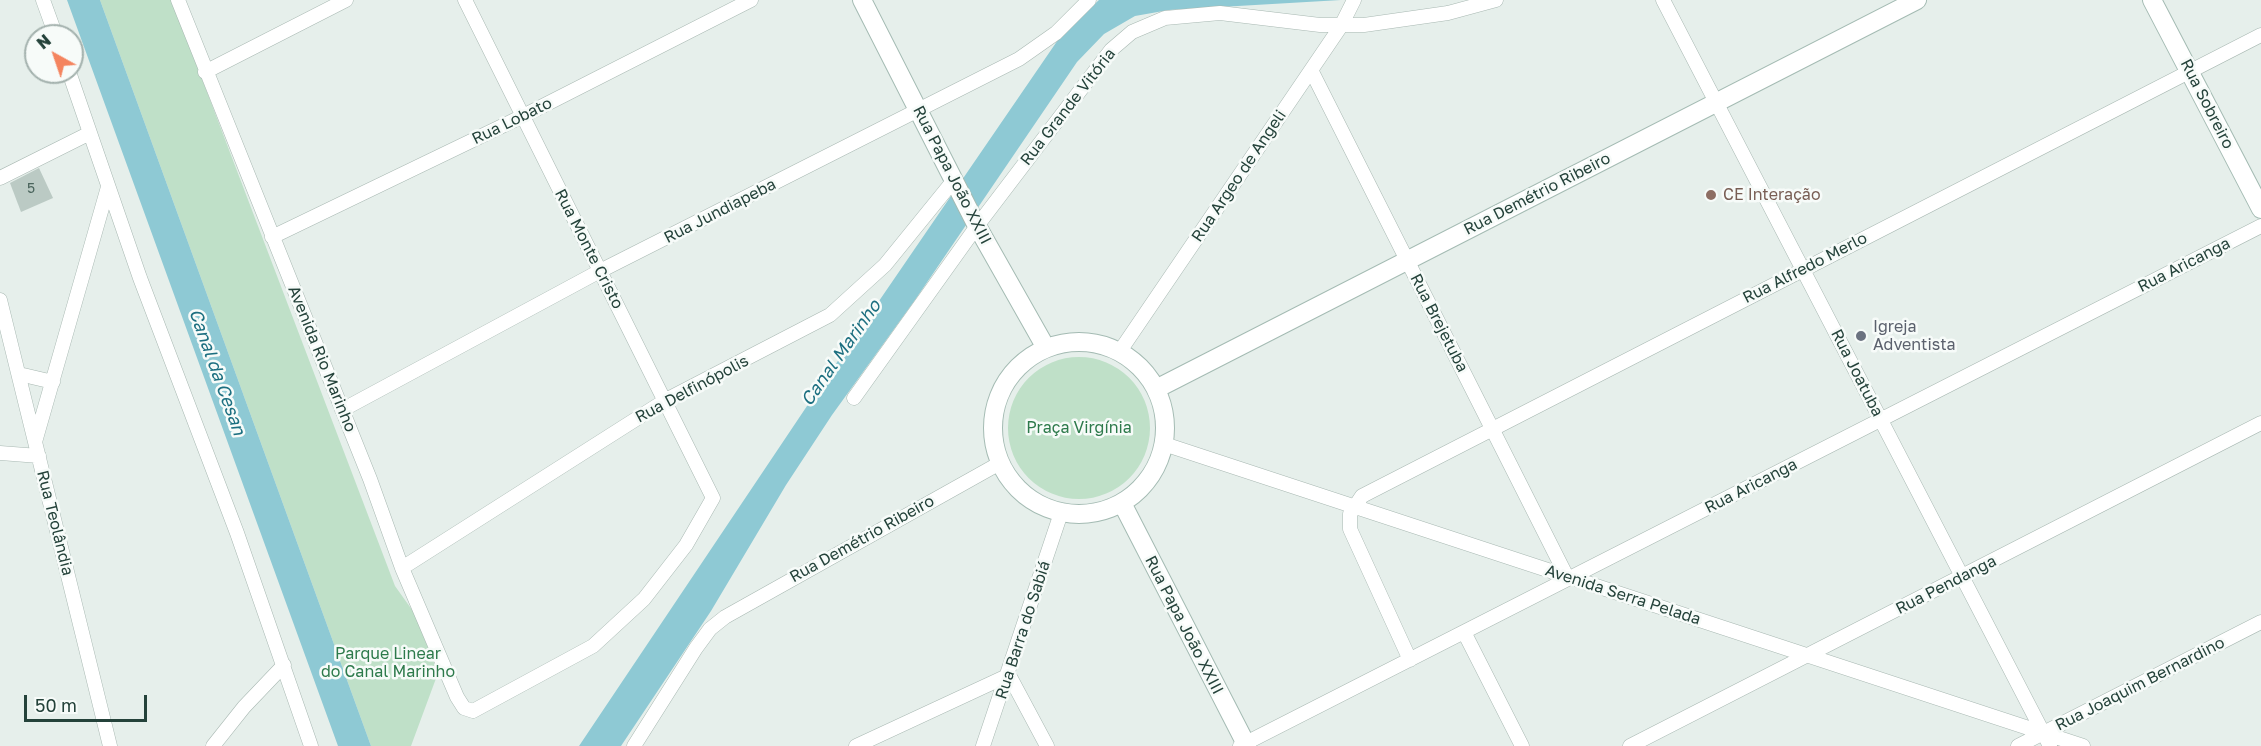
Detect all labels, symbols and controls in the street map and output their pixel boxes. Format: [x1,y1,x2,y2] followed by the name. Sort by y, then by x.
[24,24,84,84] north arrow
[33,30,55,53] text: N
[1016,45,1120,169] street label: Rua Grande Vitória
[2176,56,2238,152] street label: Rua Sobreiro
[469,93,555,149] street label: Rua Lobato
[909,102,995,248] street label: Rua Papa João XXIII
[1188,106,1290,246] street label: Rua Argeo de Angeli
[1460,149,1614,239] street label: Rua Demétrio Ribeiro
[661,175,779,247] street label: Rua Jundiapeba
[27,181,35,197] house number: 5
[1723,185,1821,205] place label: CE Interação
[551,186,627,312] street label: Rua Monte Cristo
[1704,188,1718,202] marker: CE Interação
[1740,228,1870,308] street label: Rua Alfredo Merlo
[2135,234,2233,296] street label: Rua Aricanga
[1406,271,1472,375] street label: Rua Brejetuba
[284,283,360,435] street label: Avenida Rio Marinho
[796,296,886,410] water label: Canal Marinho
[184,306,250,438] water label: Canal da Cesan
[1873,317,1956,355] place label: Igreja Adventista
[1827,326,1887,420] street label: Rua Joatuba
[1854,329,1868,343] marker: Igreja Adventista
[632,351,752,427] street label: Rua Delfinópolis
[1026,418,1132,438] park label: Praça Virgínia
[1702,455,1800,517] street label: Rua Aricanga
[33,468,77,578] street label: Rua Teolândia
[787,491,937,587] street label: Rua Demétrio Ribeiro
[1892,551,2000,619] street label: Rua Pendanga
[1141,552,1227,698] street label: Rua Papa João XXIII
[992,558,1054,702] street label: Rua Barra do Sabiá
[1543,561,1703,629] street label: Avenida Serra Pelada
[2052,633,2228,735] street label: Rua Joaquim Bernardino
[321,644,455,682] park label: Parque Linear do Canal Marinho
[27,683,150,721] scale bar
[35,694,77,716] text: 50 m

